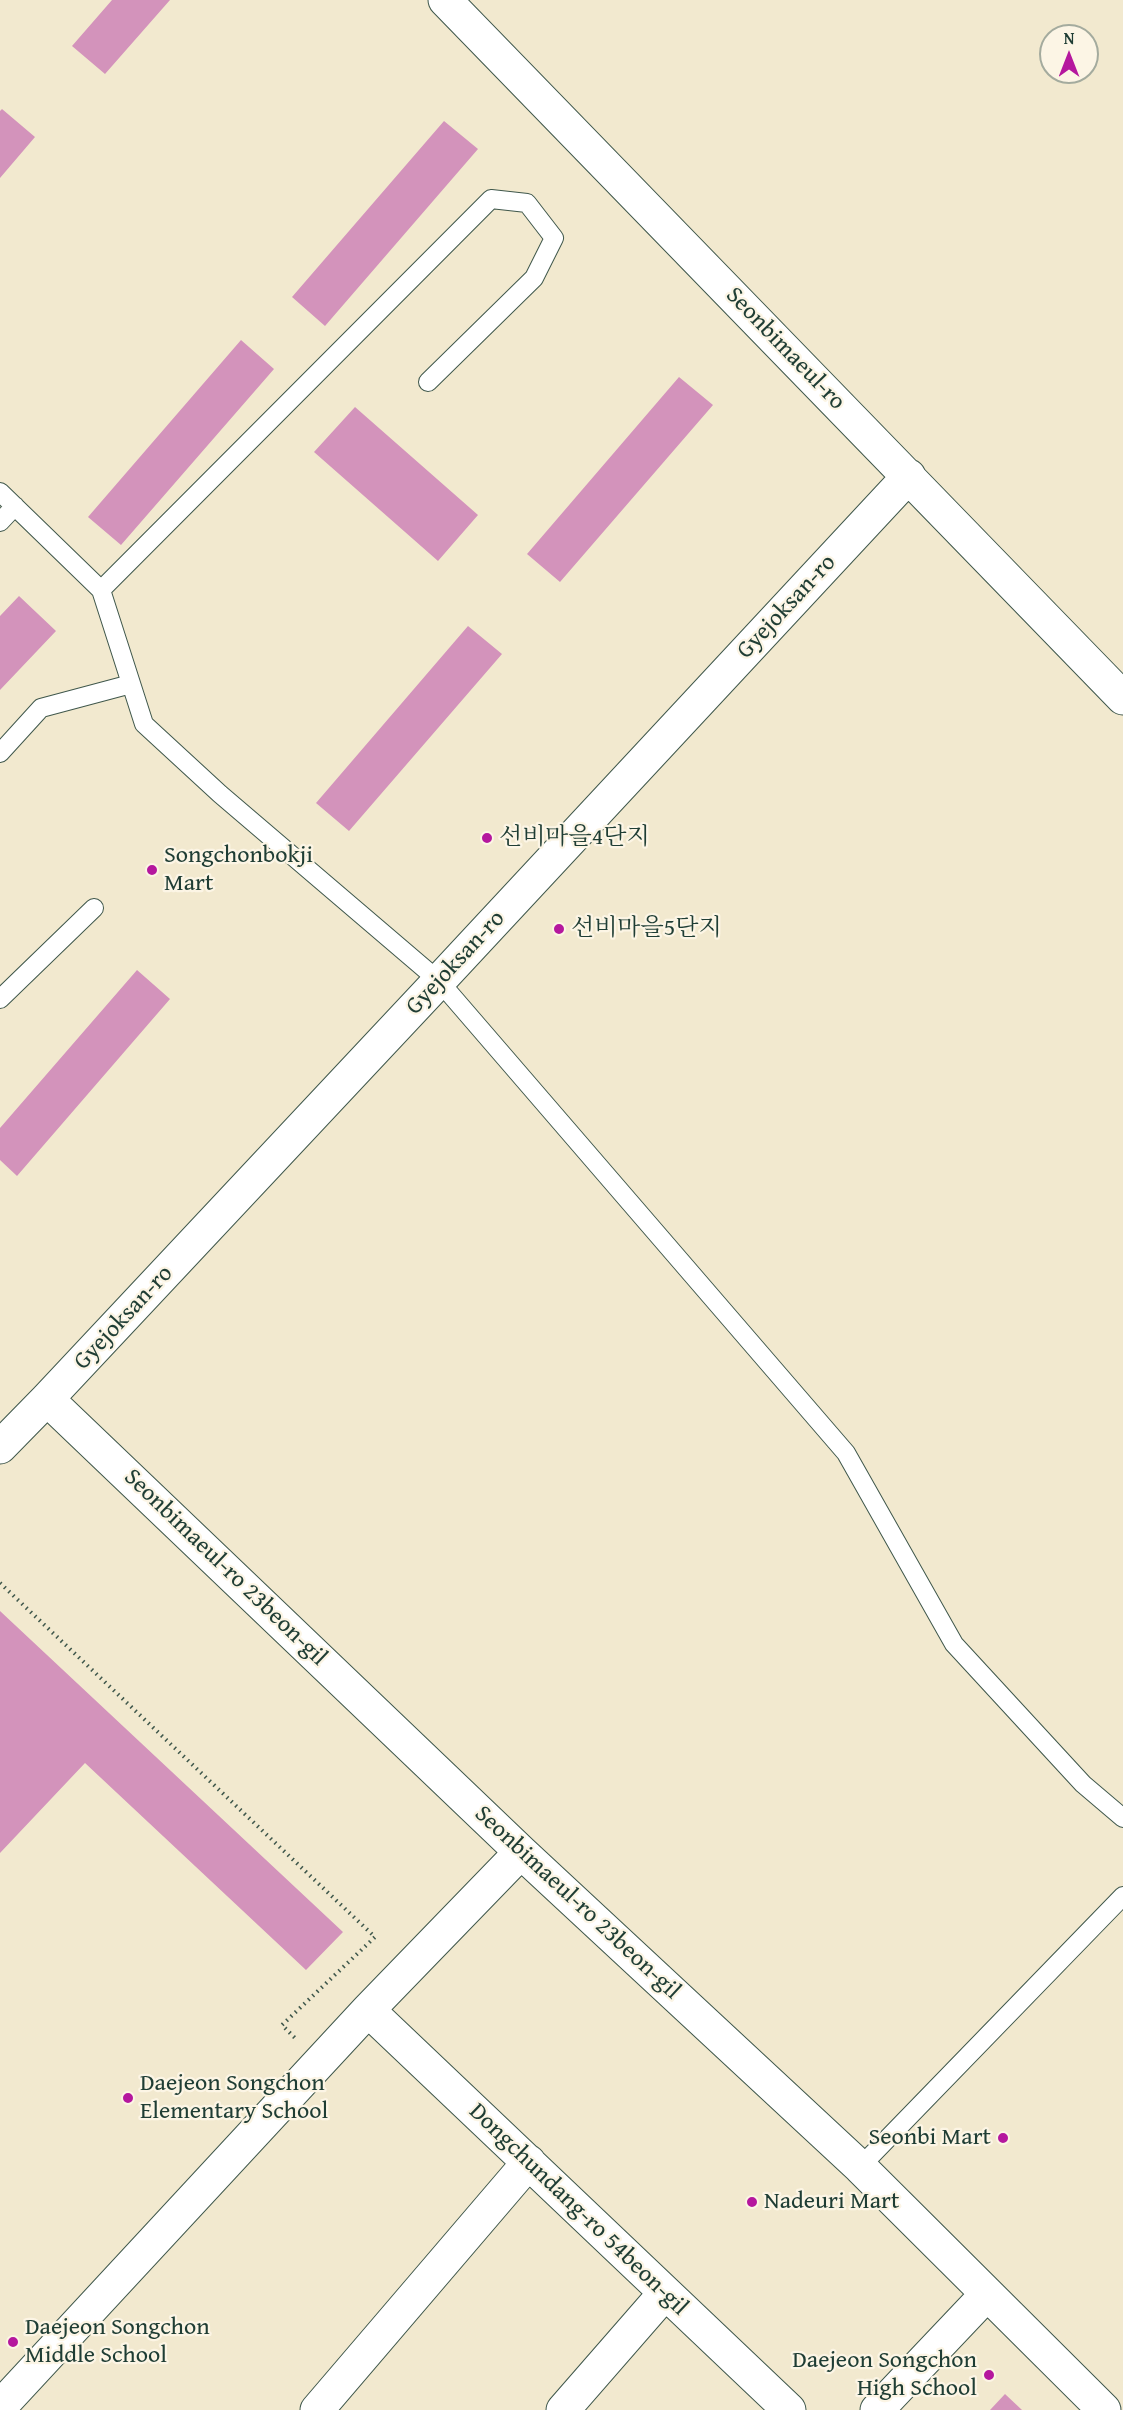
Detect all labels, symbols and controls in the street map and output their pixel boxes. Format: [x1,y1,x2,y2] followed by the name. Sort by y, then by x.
[1039,24,1099,84] north arrow
[1064,26,1074,50] text: N
[719,282,851,416] street label: Seonbimaeul-ro
[731,549,843,665] street label: Gyejoksan-ro
[499,824,650,852] place label: 선비마을4단지
[480,831,494,845] marker: 선비마을4단지
[164,842,313,898] place label: Songchonbokji Mart
[145,863,159,877] marker: Songchonbokji Mart
[400,905,512,1021] street label: Gyejoksan-ro
[571,915,722,943] place label: 선비마을5단지
[552,922,566,936] marker: 선비마을5단지
[68,1260,180,1376] street label: Gyejoksan-ro
[117,1463,333,1673] street label: Seonbimaeul-ro 23beon-gil
[468,1800,686,2006] street label: Seonbimaeul-ro 23beon-gil
[140,2070,328,2126] place label: Daejeon Songchon Elementary School
[121,2091,135,2105] marker: Daejeon Songchon Elementary School
[462,2098,694,2322] street label: Dongchundang-ro 54beon-gil
[868,2124,991,2152] place label: Seonbi Mart
[996,2131,1010,2145] marker: Seonbi Mart
[764,2188,899,2216] place label: Nadeuri Mart
[745,2195,759,2209] marker: Nadeuri Mart
[25,2314,210,2370] place label: Daejeon Songchon Middle School
[6,2335,20,2349] marker: Daejeon Songchon Middle School
[792,2347,977,2403] place label: Daejeon Songchon High School
[982,2368,996,2382] marker: Daejeon Songchon High School

